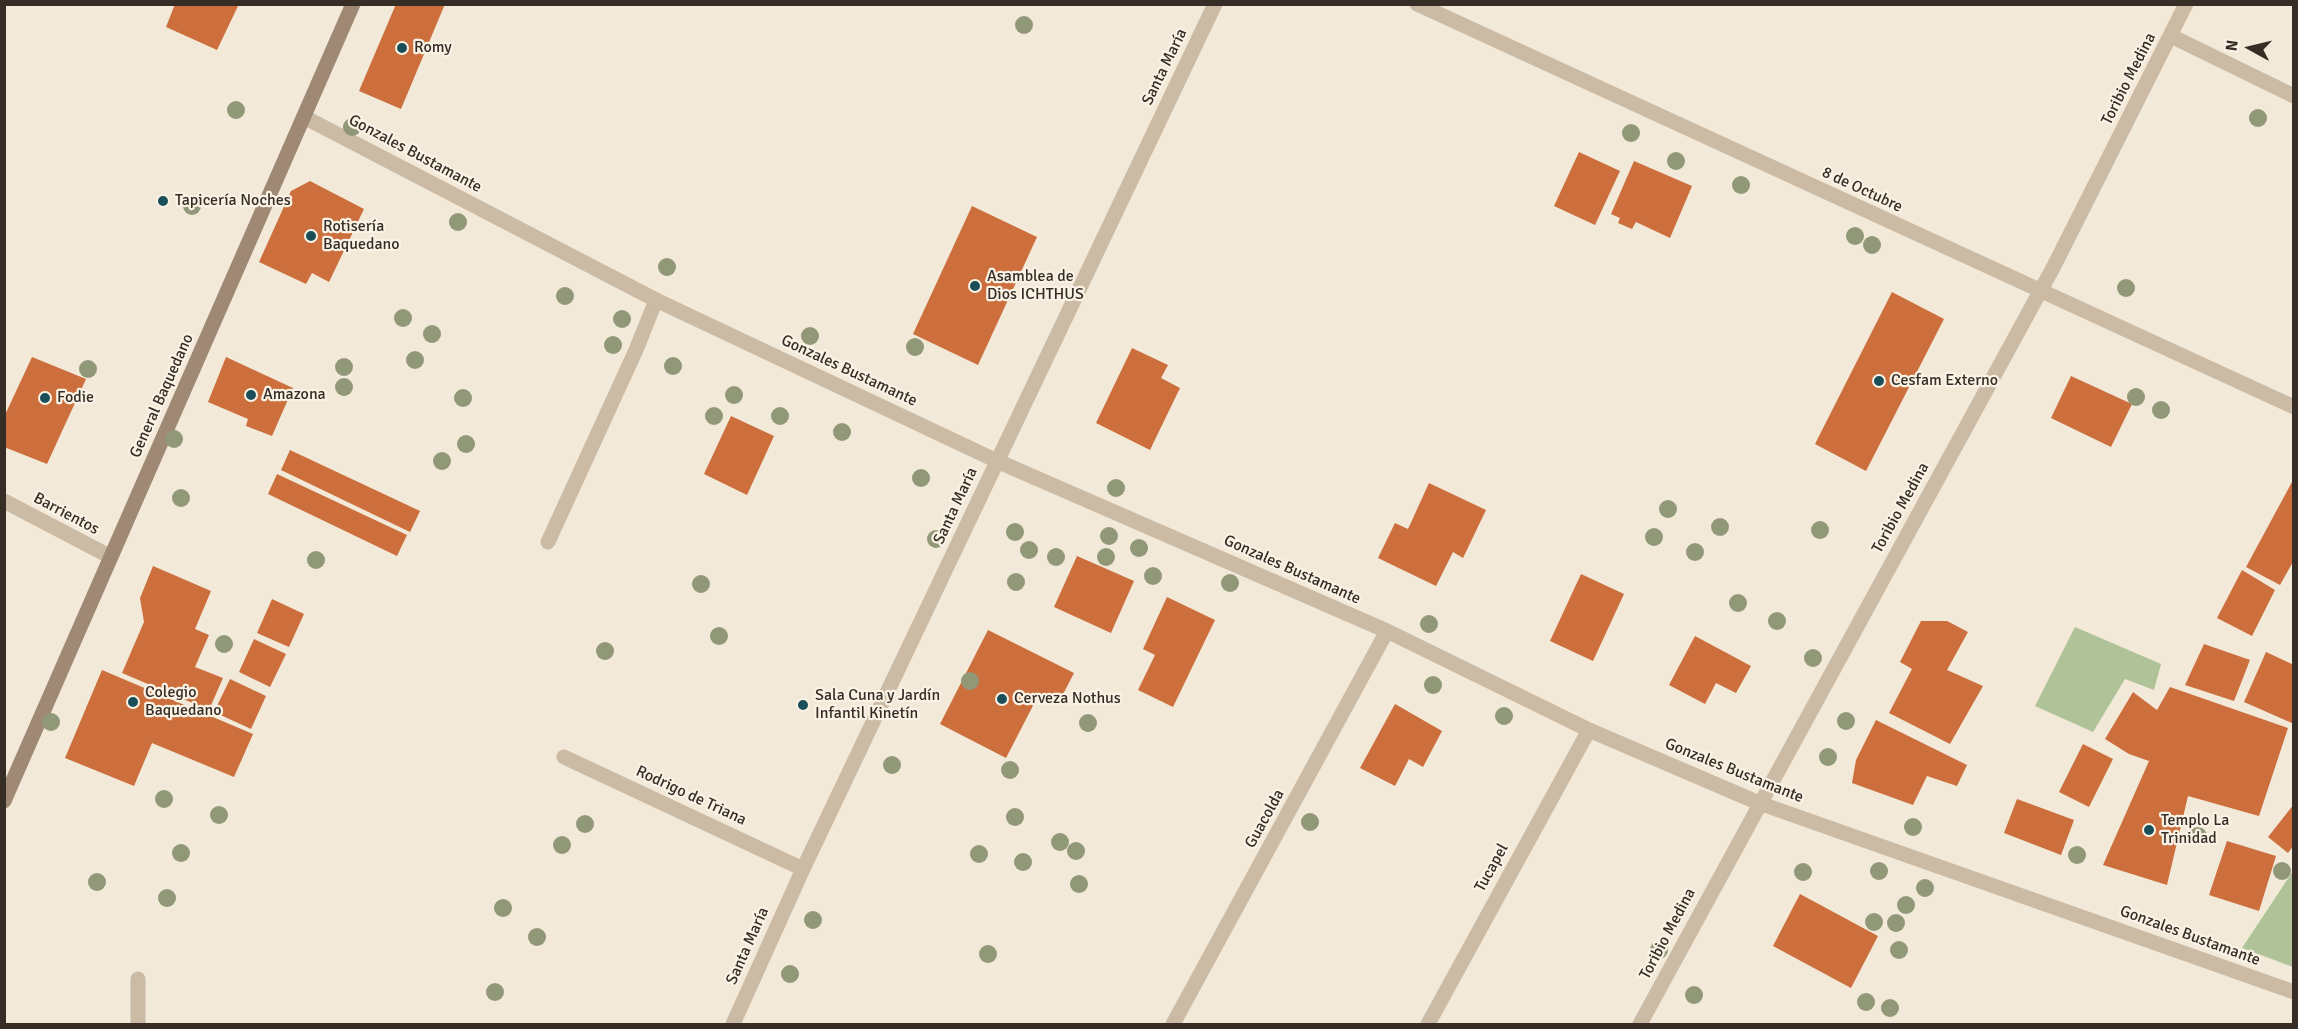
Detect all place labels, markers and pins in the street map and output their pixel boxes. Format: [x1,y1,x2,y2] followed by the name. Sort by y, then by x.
[414,38,452,58] place label: Romy
[395,41,409,55] marker: Romy
[175,191,291,211] place label: Tapicería Noches
[156,194,170,208] marker: Tapicería Noches
[323,217,400,255] place label: Rotisería Baquedano
[304,229,318,243] marker: Rotisería Baquedano
[987,267,1084,305] place label: Asamblea de Dios ICHTHUS
[968,279,982,293] marker: Asamblea de Dios ICHTHUS
[1891,371,1998,391] place label: Cesfam Externo
[1872,374,1886,388] marker: Cesfam Externo
[263,385,326,405] place label: Amazona
[57,388,94,408] place label: Fodie
[244,388,258,402] marker: Amazona
[38,391,52,405] marker: Fodie
[145,683,222,721] place label: Colegio Baquedano
[815,686,940,724] place label: Sala Cuna y Jardín Infantil Kinetín
[1014,689,1121,709] place label: Cerveza Nothus
[995,692,1009,706] marker: Cerveza Nothus
[126,695,140,709] marker: Colegio Baquedano
[796,698,810,712] marker: Sala Cuna y Jardín Infantil Kinetín
[2161,811,2229,849] place label: Templo La Trinidad
[2142,823,2156,837] marker: Templo La Trinidad

